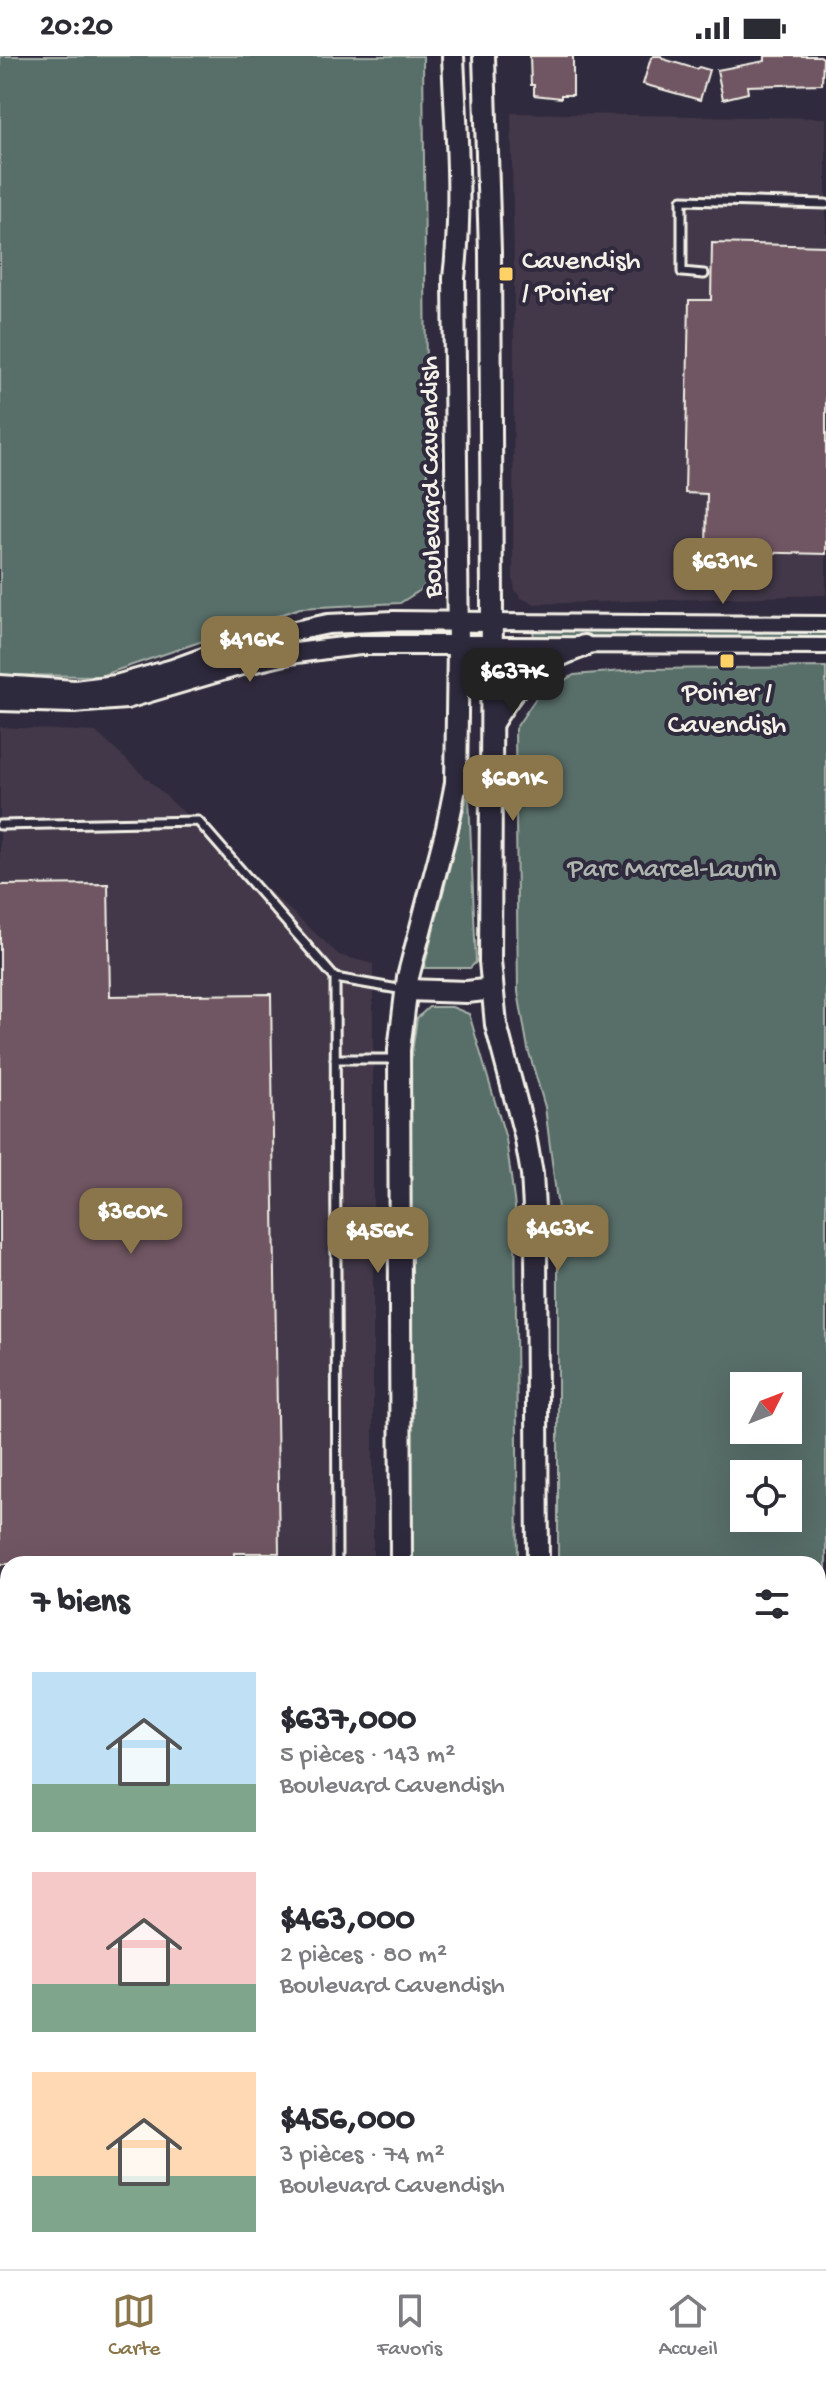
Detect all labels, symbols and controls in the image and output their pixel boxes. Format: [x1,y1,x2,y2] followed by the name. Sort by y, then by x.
[40,11,113,46] text: 20:20
[522,246,641,311] place label: Cavendish / Poirier
[497,265,515,283] marker: Cavendish / Poirier
[414,356,451,599] street label: Boulevard Cavendish
[667,538,779,606] pin: $631K
[691,548,755,579] text: $631K
[194,616,306,684] pin: $416K
[219,626,281,657] text: $416K
[457,648,569,716] pin: $637K
[718,652,736,670] marker: Poirier / Cavendish
[480,658,546,689] text: $637K
[668,678,786,743] place label: Poirier / Cavendish
[457,755,569,823] pin: $681K
[481,765,545,796] text: $681K
[566,854,777,887] park label: Parc Marcel-Laurin
[75,1188,187,1256] pin: $360K
[97,1198,165,1229] text: $360K
[502,1205,614,1273] pin: $463K
[322,1207,434,1275] pin: $456K
[526,1215,590,1246] text: $463K
[345,1217,411,1248] text: $456K
[730,1372,802,1444] north arrow
[730,1372,802,1532] map controls
[730,1460,802,1532] button: locate
[750,1582,794,1626] icon: filters
[32,1584,129,1624] text: 7 biens
[280,1701,416,1741] text: $637,000
[96,1704,192,1800] icon: home
[280,1741,455,1772] text: 5 pièces · 143 m²
[280,1772,505,1803] text: Boulevard Cavendish
[280,1901,415,1941] text: $463,000
[96,1904,192,2000] icon: home
[280,1941,447,1972] text: 2 pièces · 80 m²
[280,1972,505,2003] text: Boulevard Cavendish
[280,2101,415,2141] text: $456,000
[96,2104,192,2200] icon: home
[280,2141,445,2172] text: 3 pièces · 74 m²
[280,2172,505,2203] text: Boulevard Cavendish
[108,2289,160,2363] tab: Carte
[377,2289,442,2363] tab: Favoris
[659,2289,718,2363] tab: Accueil

